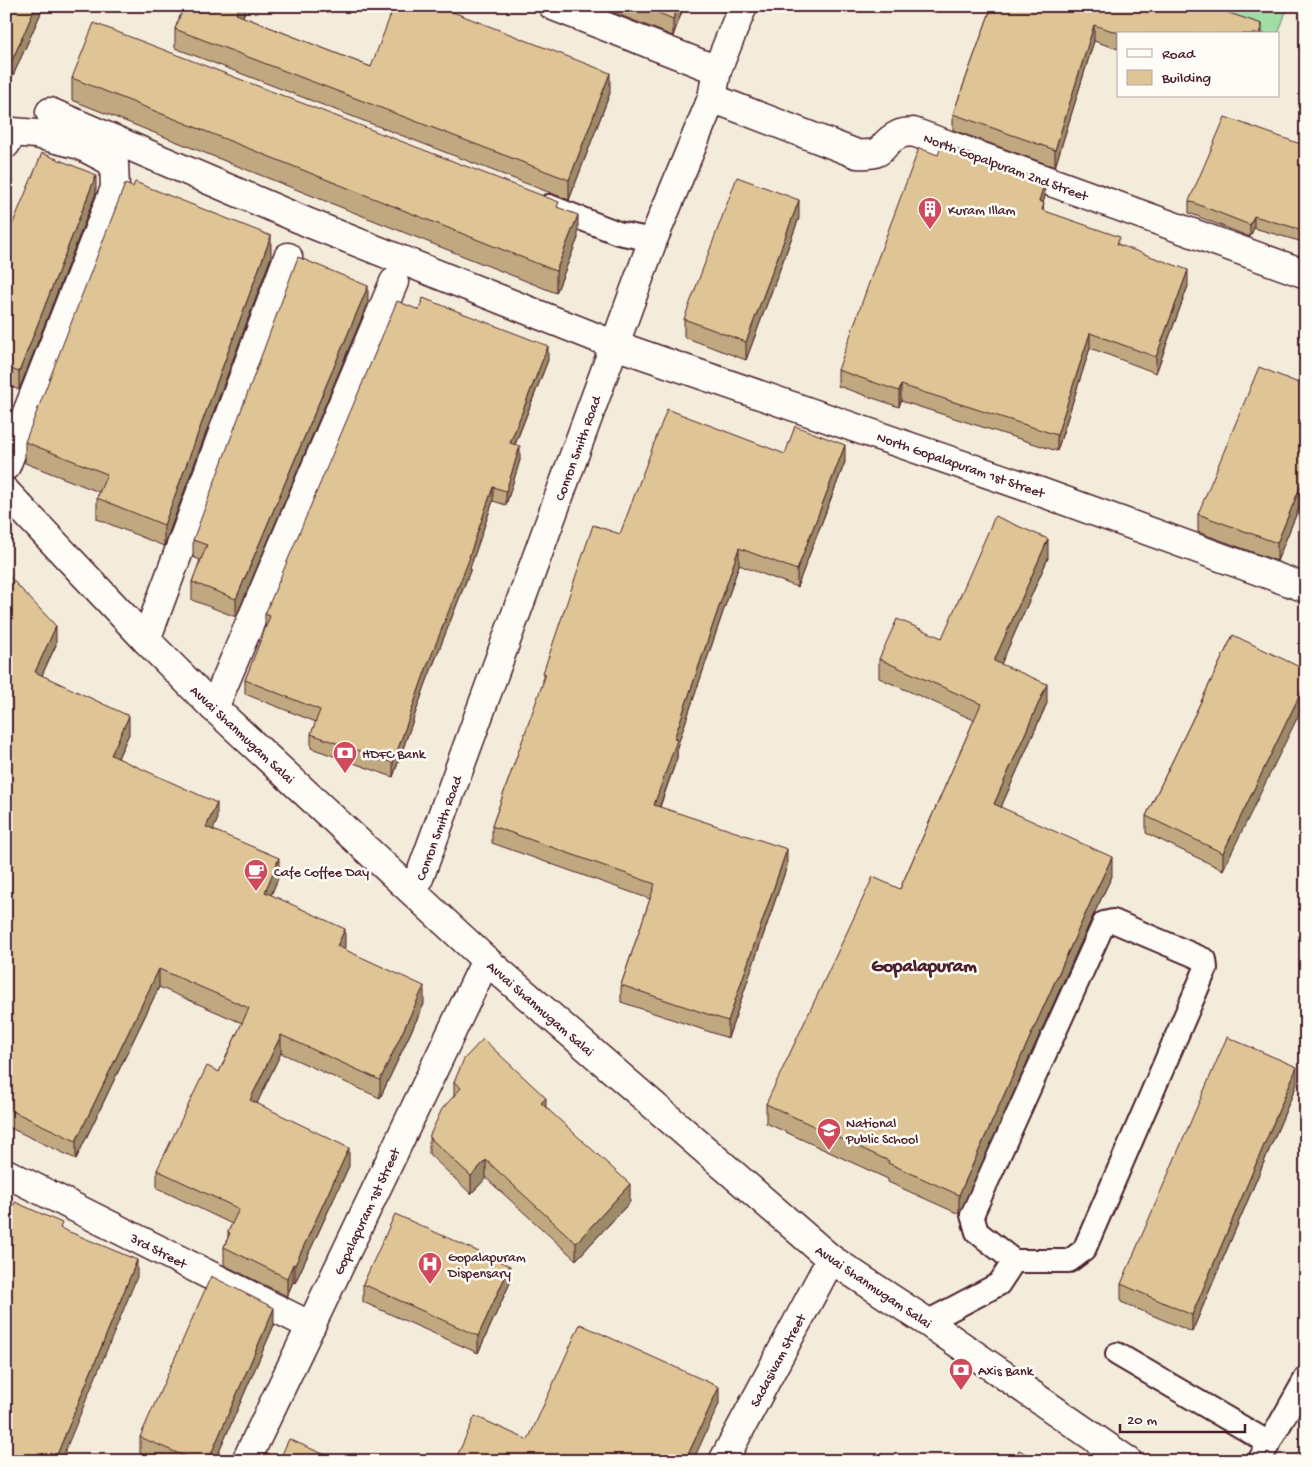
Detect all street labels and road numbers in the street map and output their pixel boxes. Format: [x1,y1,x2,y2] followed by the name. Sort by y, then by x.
[921,131,1091,206] street label: North Gopalpuram 2nd Street
[552,392,607,504] street label: Conron Smith Road
[874,430,1047,503] street label: North Gopalapuram 1st Street
[185,683,297,789] street label: Avvai Shanmugam Salai
[413,772,468,884] street label: Conron Smith Road
[482,959,597,1061] street label: Avvai Shanmugam Salai
[331,1145,406,1278] street label: Gopalapuram 1st Street
[126,1230,190,1274] street label: 3rd Street
[811,1243,934,1333] street label: Avvai Shanmugam Salai
[748,1311,811,1411] street label: Sadasivam Street

